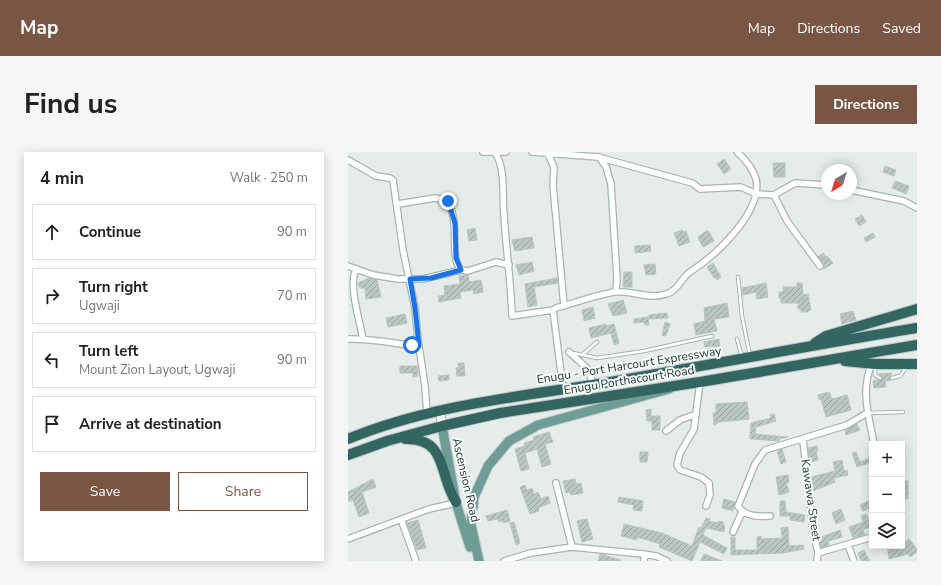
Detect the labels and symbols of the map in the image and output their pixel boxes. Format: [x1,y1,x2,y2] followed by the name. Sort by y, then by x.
[821,164,857,200] north arrow
[439,192,457,210] route end
[403,336,421,354] route start
[536,342,723,388] street label: Enugu - Port Harcourt Expressway
[563,362,695,398] street label: Enugu Porthacourt Road
[449,436,483,524] street label: Ascension Road
[797,458,825,543] street label: Kawawa Street

